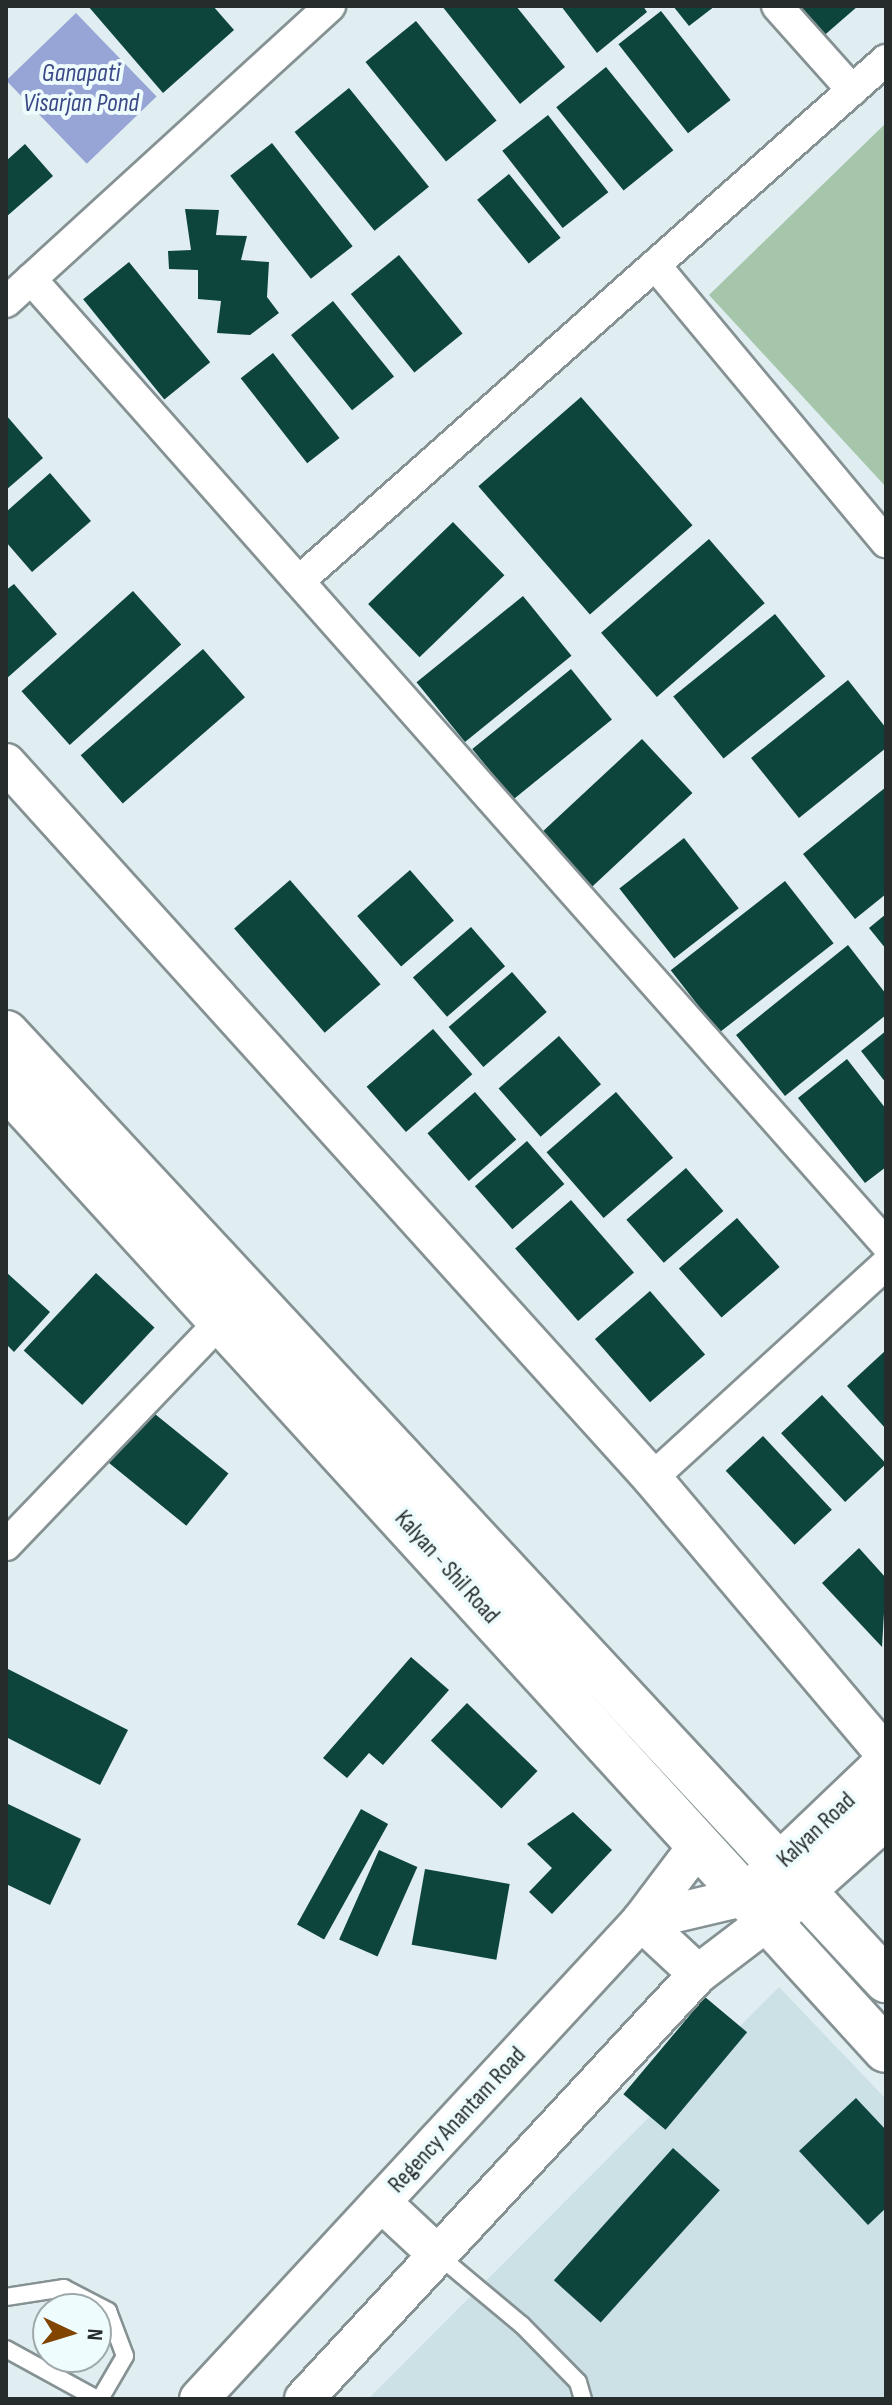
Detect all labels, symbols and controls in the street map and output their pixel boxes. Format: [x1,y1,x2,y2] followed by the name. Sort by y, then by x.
[23,58,139,120] water label: Ganapati Visarjan Pond
[389,1504,505,1630] street label: Kalyan - Shil Road
[771,1787,861,1873] street label: Kalyan Road
[382,2041,532,2199] street label: Regency Anantam Road
[32,2293,112,2373] north arrow
[81,2328,108,2341] text: N

